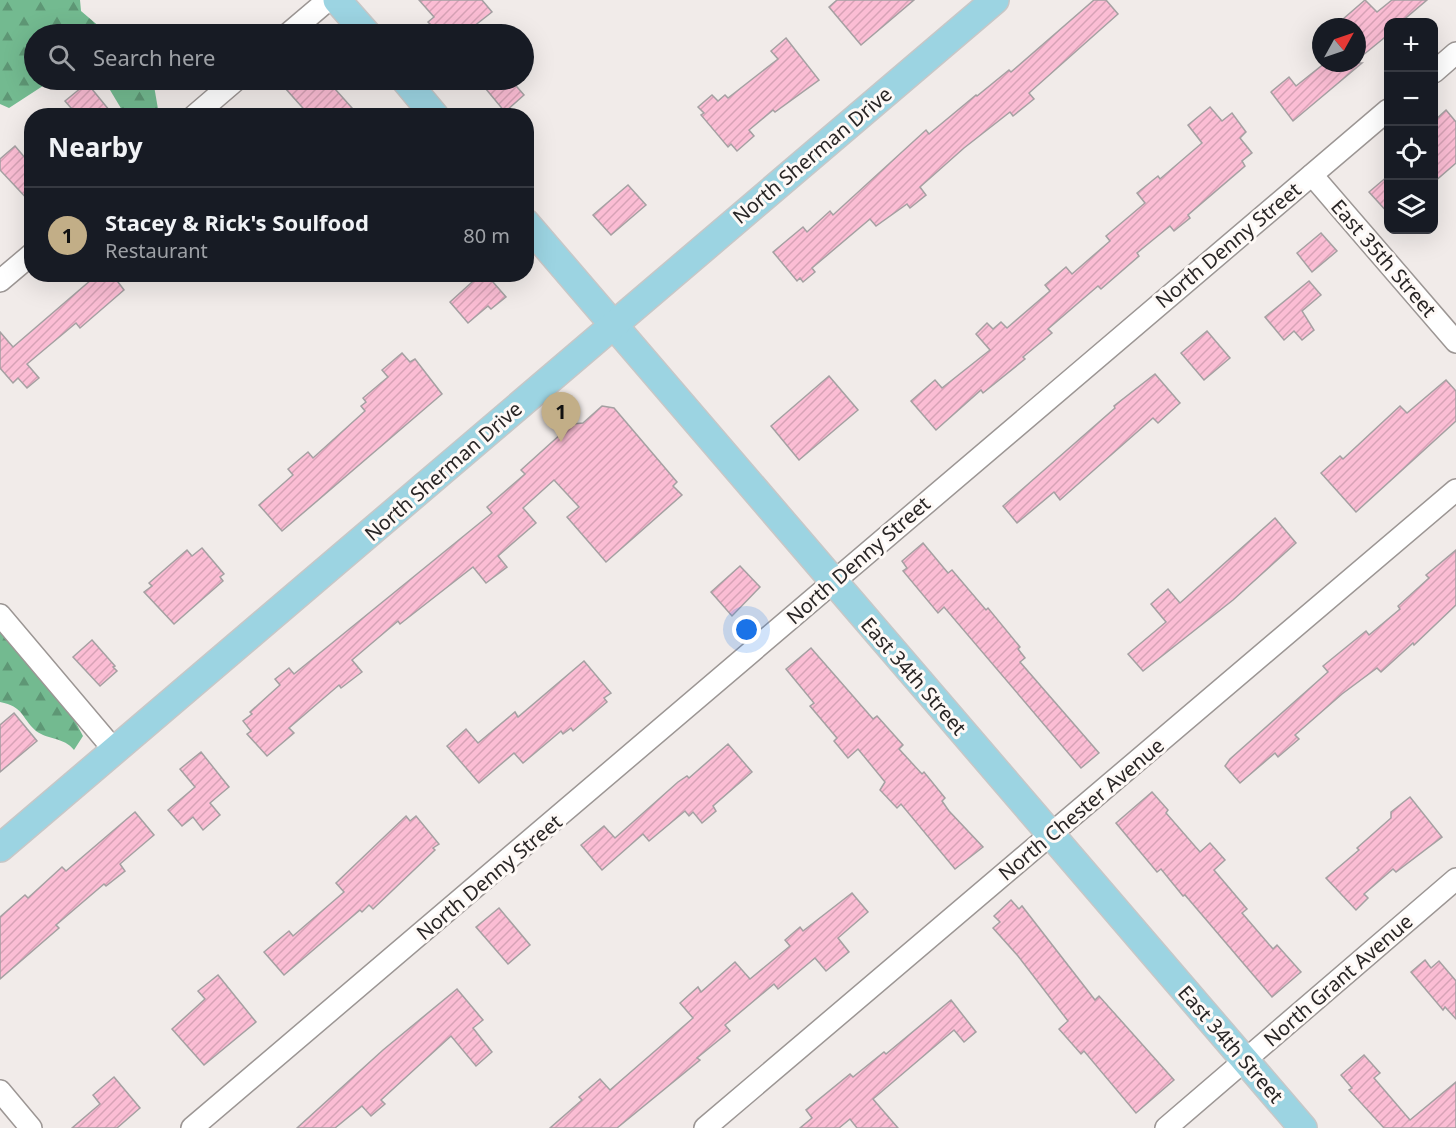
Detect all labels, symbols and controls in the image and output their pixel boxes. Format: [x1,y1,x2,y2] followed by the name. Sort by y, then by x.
[1312,18,1366,72] north arrow
[1384,18,1438,234] map controls
[1384,18,1438,72] button: +
[24,24,534,90] search box
[45,41,78,74] icon: search
[93,42,215,72] text: Search here
[1384,72,1438,126] button: −
[727,80,897,230] street label: North Sherman Drive
[1384,126,1438,180] button: locate
[48,129,143,165] text: Nearby
[1150,176,1306,314] street label: North Denny Street
[1384,180,1438,234] button: layers
[1325,193,1443,323] street label: East 35th Street
[105,207,369,237] text: Stacey & Rick's Soulfood
[62,222,73,249] text: 1
[463,222,510,249] text: 80 m
[105,237,208,264] text: Restaurant
[542,392,580,442] pin: 1
[359,395,527,547] street label: North Sherman Drive
[780,490,936,630] street label: North Denny Street
[855,611,973,741] street label: East 34th Street
[732,615,761,644] your location
[993,732,1169,886] street label: North Chester Avenue
[411,808,567,946] street label: North Denny Street
[1258,908,1418,1052] street label: North Grant Avenue
[1172,979,1290,1109] street label: East 34th Street

